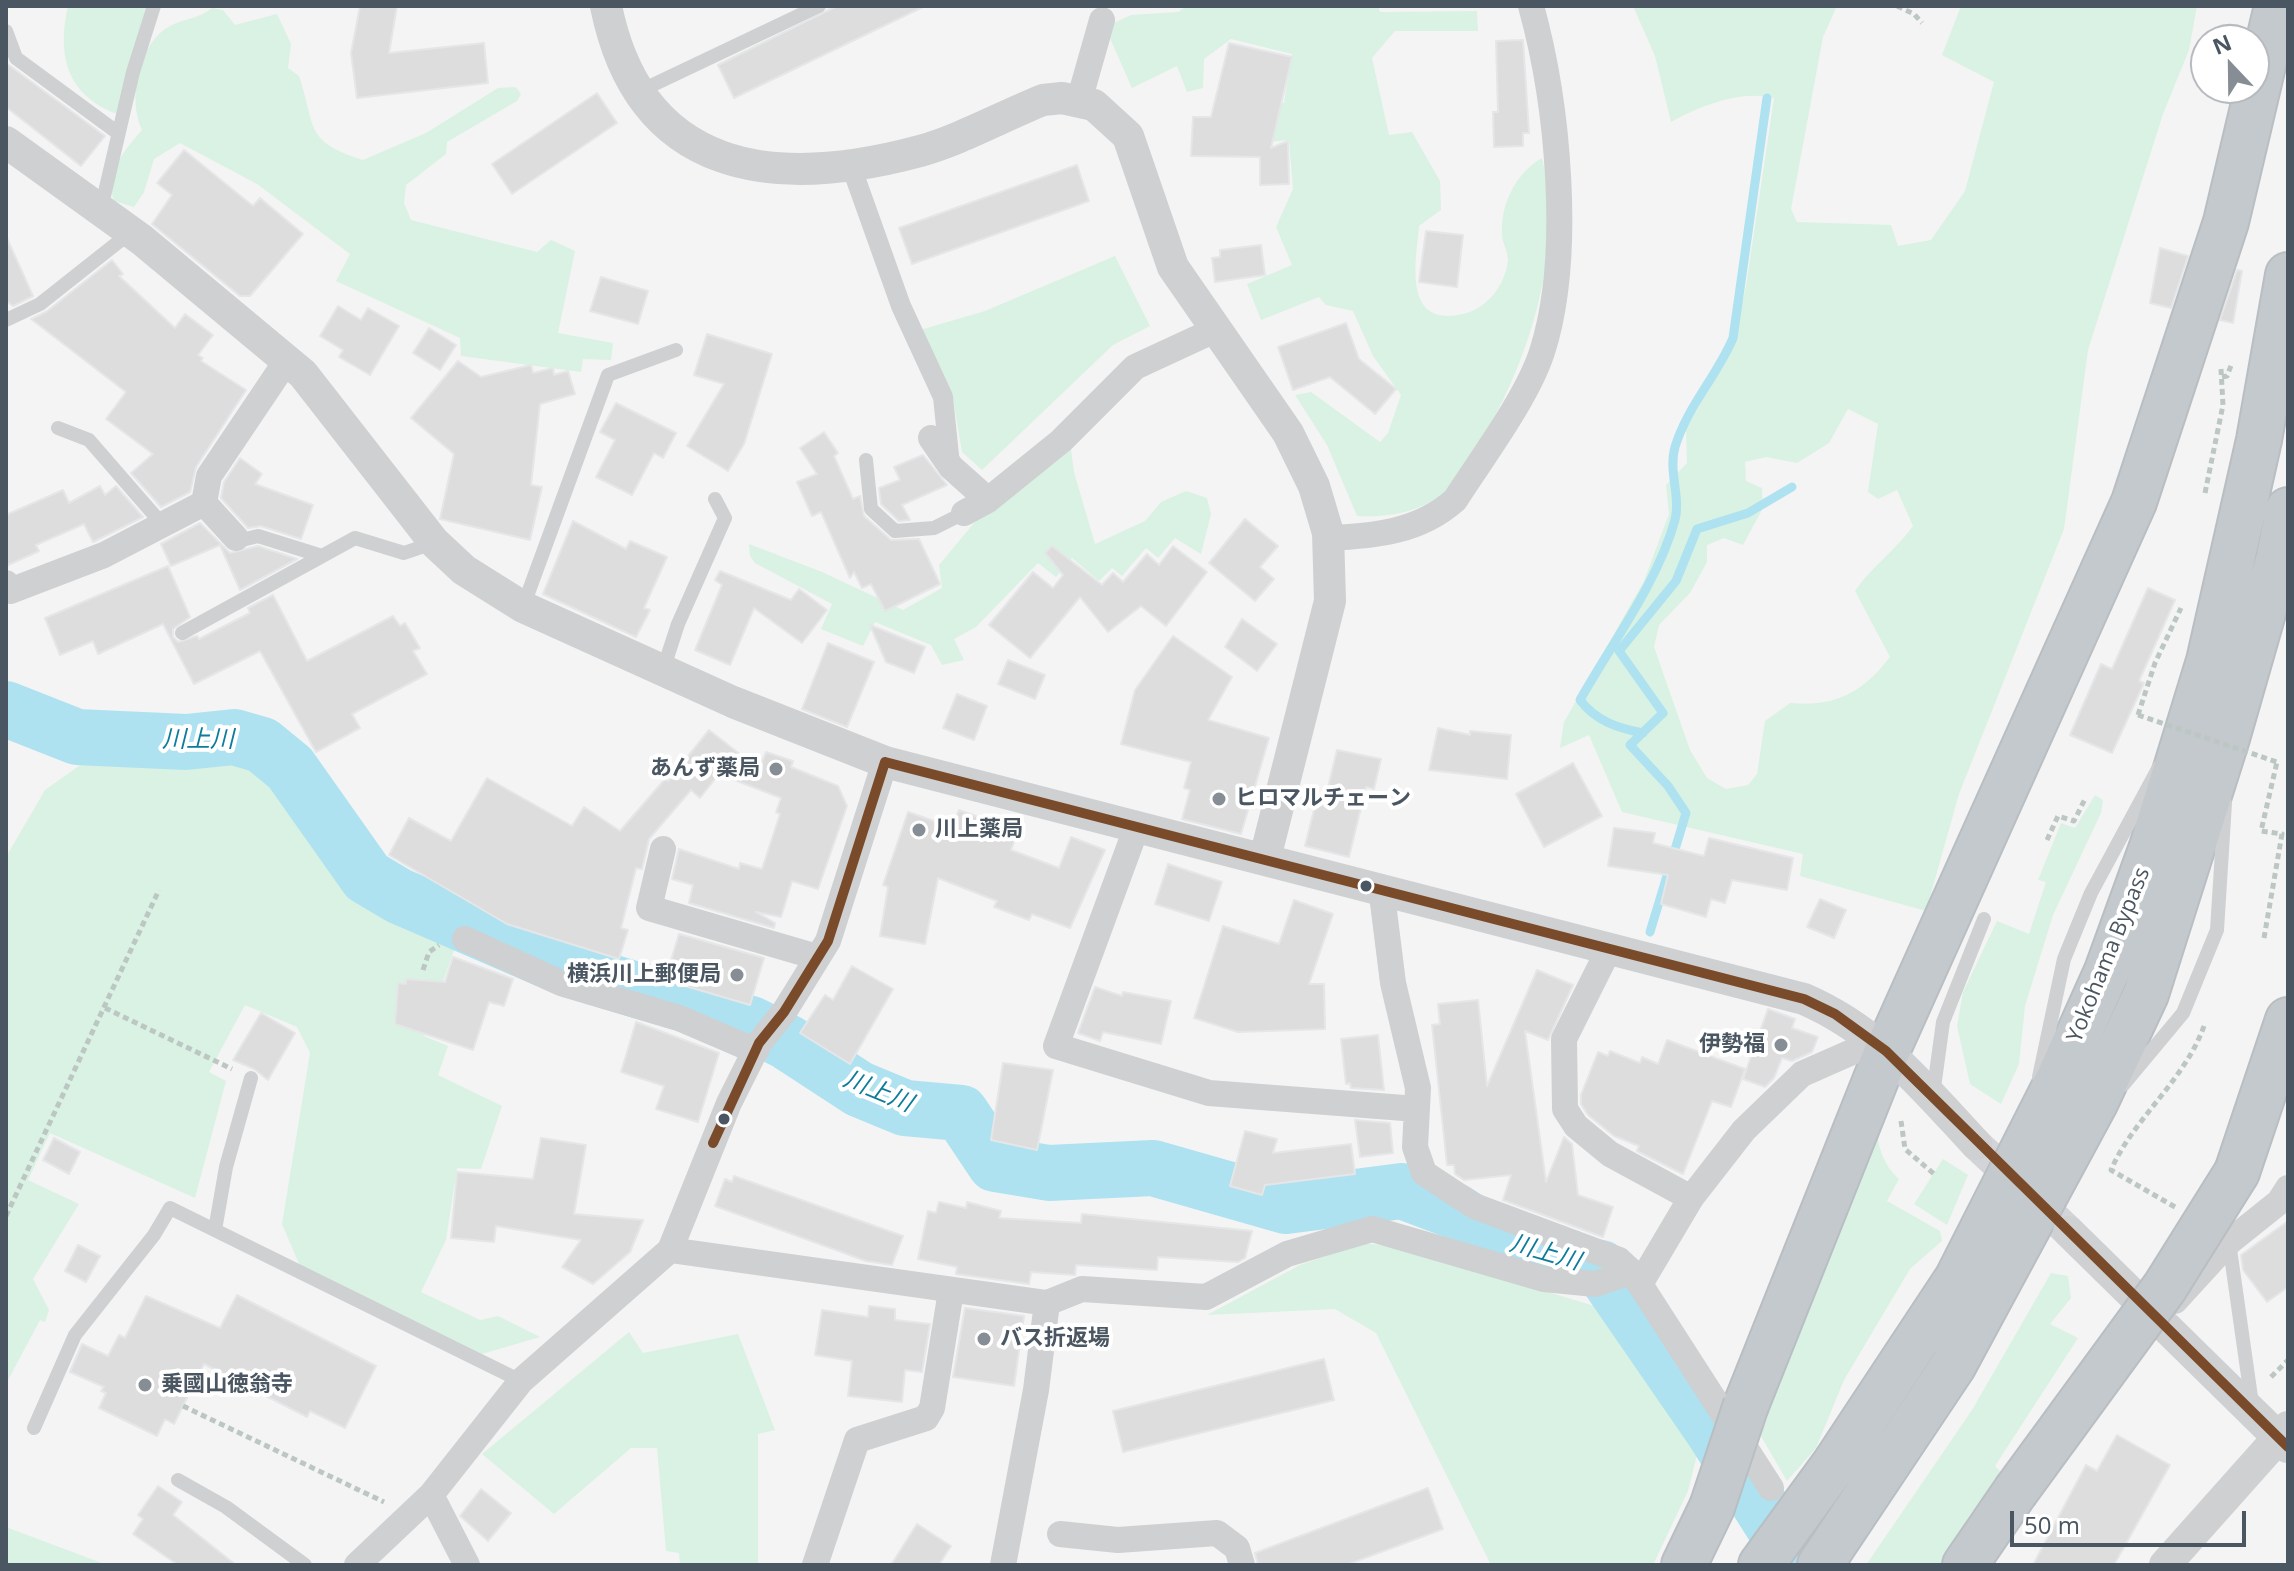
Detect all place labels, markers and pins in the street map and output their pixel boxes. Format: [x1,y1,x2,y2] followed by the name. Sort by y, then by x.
[650,756,760,782] place label: あんず薬局
[767,760,785,778] marker: あんず薬局
[1235,786,1411,812] place label: ヒロマルチェーン
[1210,790,1228,808] marker: ヒロマルチェーン
[935,817,1023,843] place label: 川上薬局
[910,821,928,839] marker: 川上薬局
[1358,878,1374,894] unlabelled marker
[567,962,721,988] place label: 横浜川上郵便局
[728,966,746,984] marker: 横浜川上郵便局
[1699,1032,1765,1058] place label: 伊勢福
[1772,1036,1790,1054] marker: 伊勢福
[716,1111,732,1127] unlabelled marker
[1000,1326,1110,1352] place label: バス折返場
[975,1330,993,1348] marker: バス折返場
[161,1372,293,1398] place label: 乗國山徳翁寺
[136,1376,154,1394] marker: 乗國山徳翁寺

